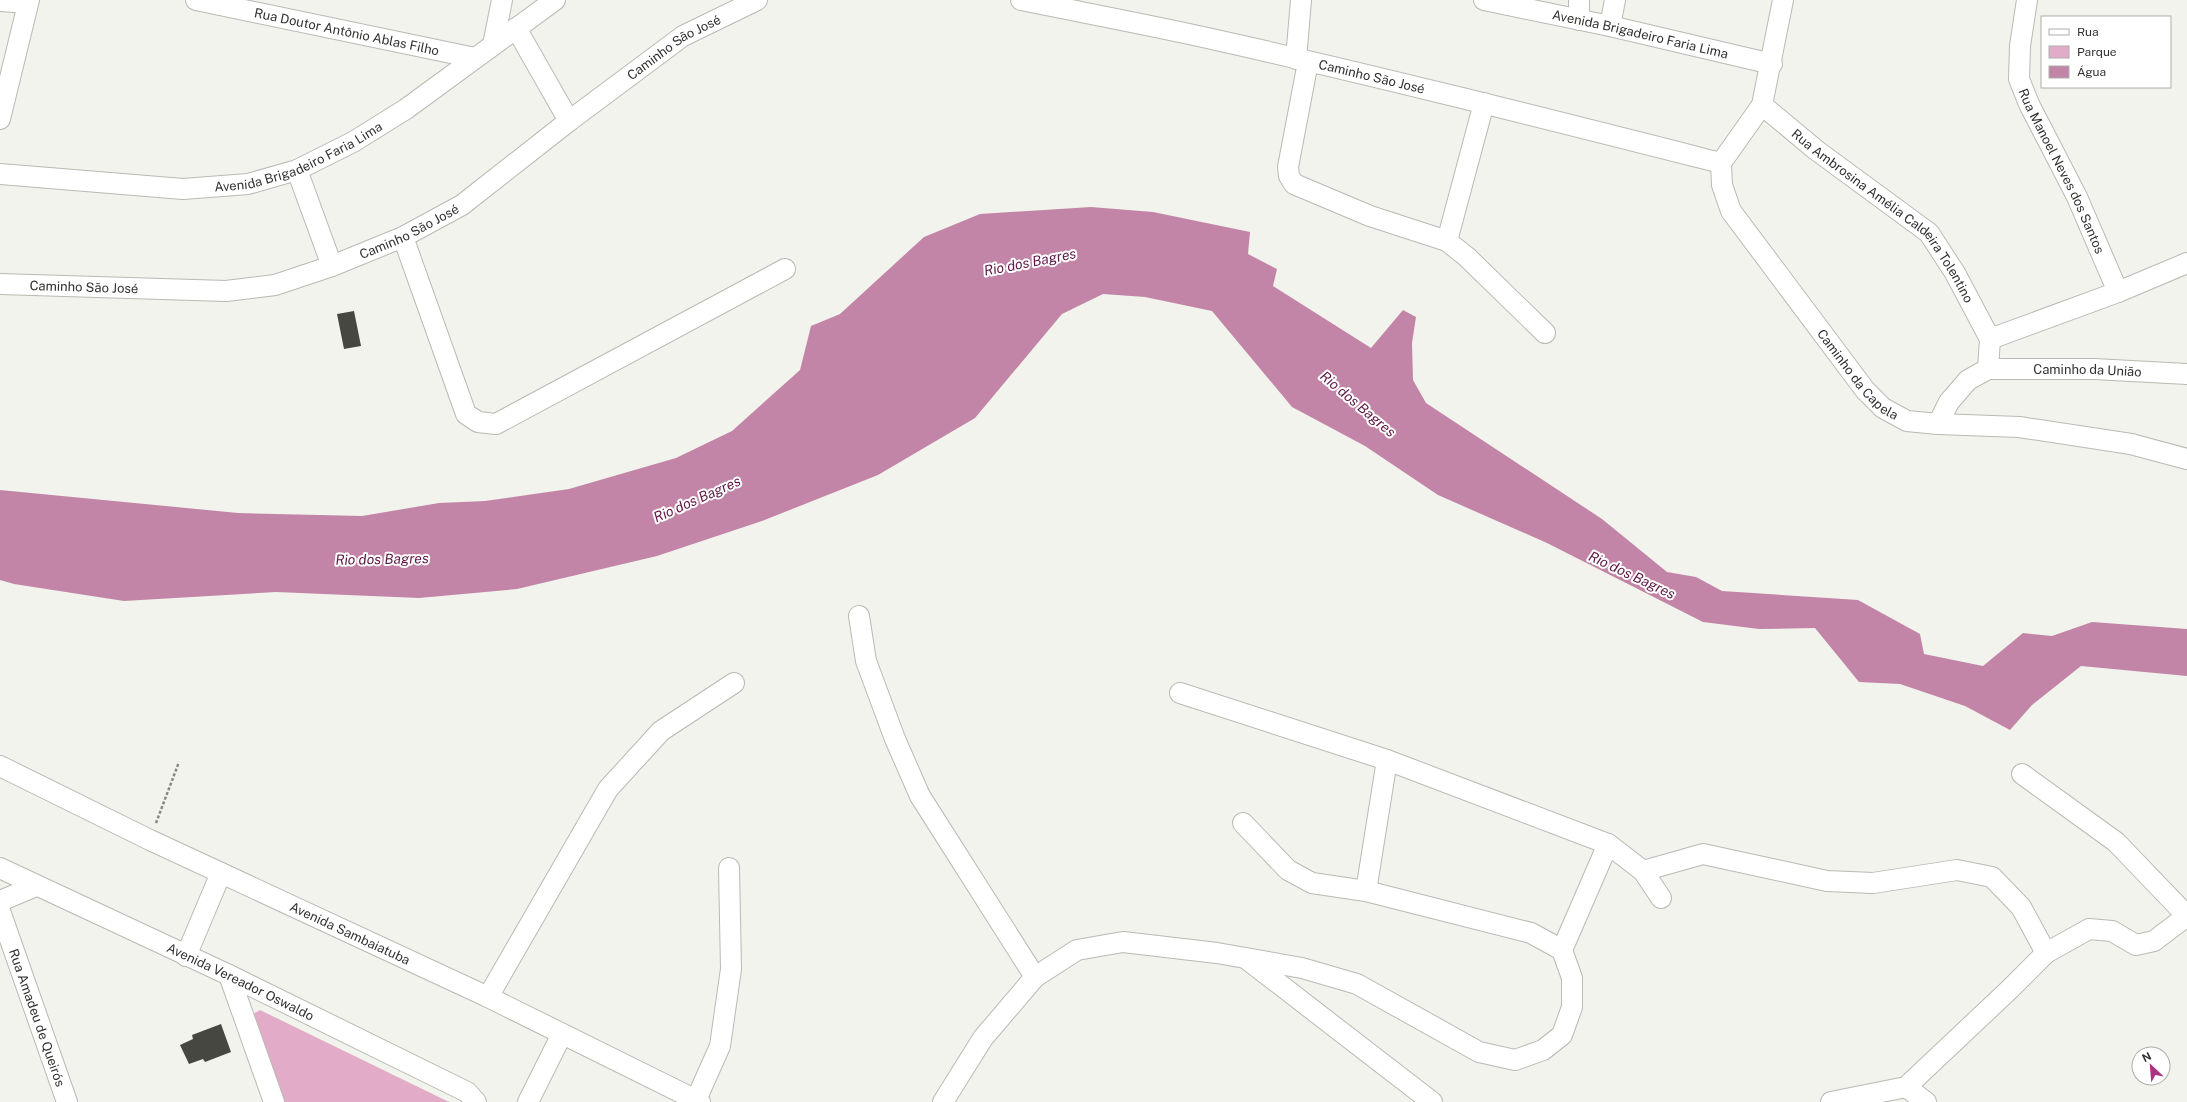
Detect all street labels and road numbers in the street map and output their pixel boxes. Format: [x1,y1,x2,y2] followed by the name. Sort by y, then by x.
[253,5,440,58] street label: Rua Doutor Antônio Ablas Filho
[1551,7,1730,61] street label: Avenida Brigadeiro Faria Lima
[624,12,723,83] street label: Caminho São José
[1317,57,1426,97] street label: Caminho São José
[2016,86,2107,256] street label: Rua Manoel Neves dos Santos
[214,119,385,195] street label: Avenida Brigadeiro Faria Lima
[1789,126,1976,305] street label: Rua Ambrosina Amélia Caldeira Tolentino
[357,201,461,262] street label: Caminho São José
[29,278,139,296] street label: Caminho São José
[1814,326,1901,423] street label: Caminho da Capela
[2033,362,2142,380] street label: Caminho da União
[288,899,412,968] street label: Avenida Sambaiatuba
[165,940,316,1024] street label: Avenida Vereador Oswaldo
[6,947,68,1089] street label: Rua Amadeu de Queirós

